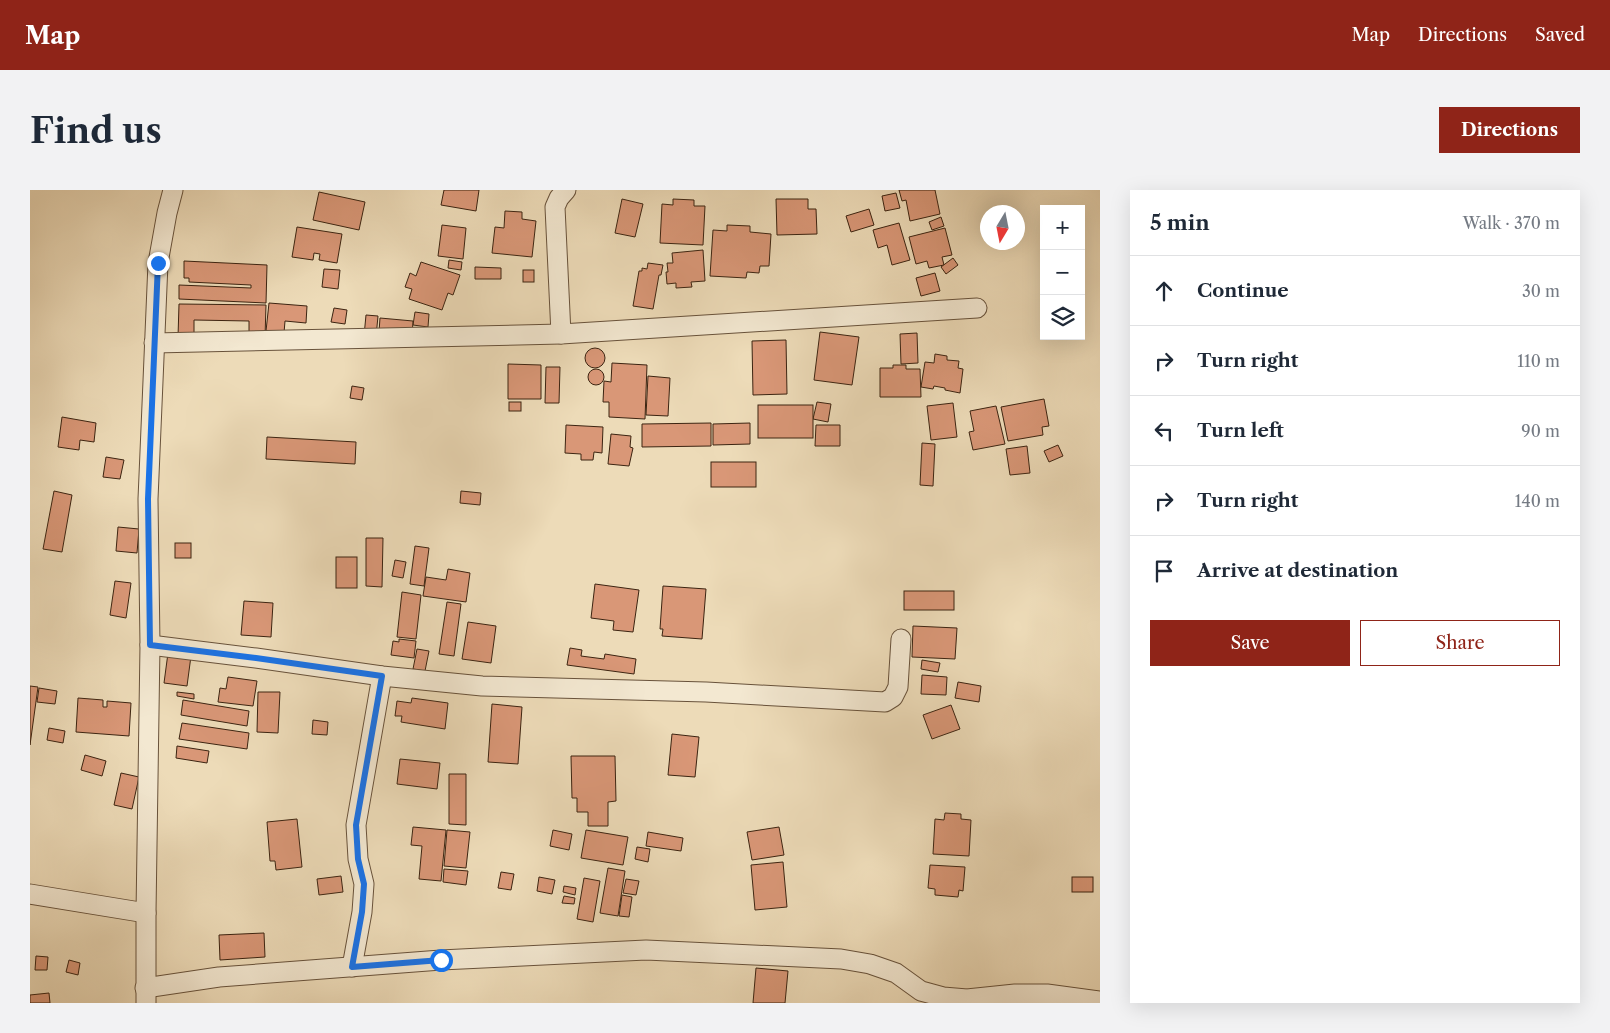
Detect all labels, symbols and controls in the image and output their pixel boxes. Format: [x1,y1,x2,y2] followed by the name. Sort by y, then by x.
[25,21,80,50] text: Map
[1351,24,1390,46] text: Map
[1418,24,1507,46] text: Directions
[1535,24,1585,46] text: Saved
[1439,107,1580,153] button: Directions
[30,109,162,152] text: Find us
[980,205,1025,250] north arrow
[1040,205,1085,340] map controls
[1040,205,1085,250] button: +
[1150,210,1210,235] text: 5 min
[1463,213,1560,233] text: Walk · 370 m
[1040,250,1085,295] button: −
[147,252,170,275] route end
[1150,277,1178,305] icon: ahead
[1197,279,1289,302] text: Continue
[1522,281,1560,301] text: 30 m
[1040,295,1085,340] button: layers
[1150,347,1178,375] icon: right
[1197,349,1298,372] text: Turn right
[1517,351,1560,371] text: 110 m
[1150,417,1178,445] icon: left
[1197,419,1284,442] text: Turn left
[1521,421,1560,441] text: 90 m
[1150,487,1178,515] icon: right
[1197,489,1298,512] text: Turn right
[1515,491,1560,511] text: 140 m
[1150,557,1178,585] icon: arrive
[1197,559,1398,582] text: Arrive at destination
[1150,620,1350,666] button: Save
[1360,620,1560,666] button: Share
[430,949,453,972] route start

